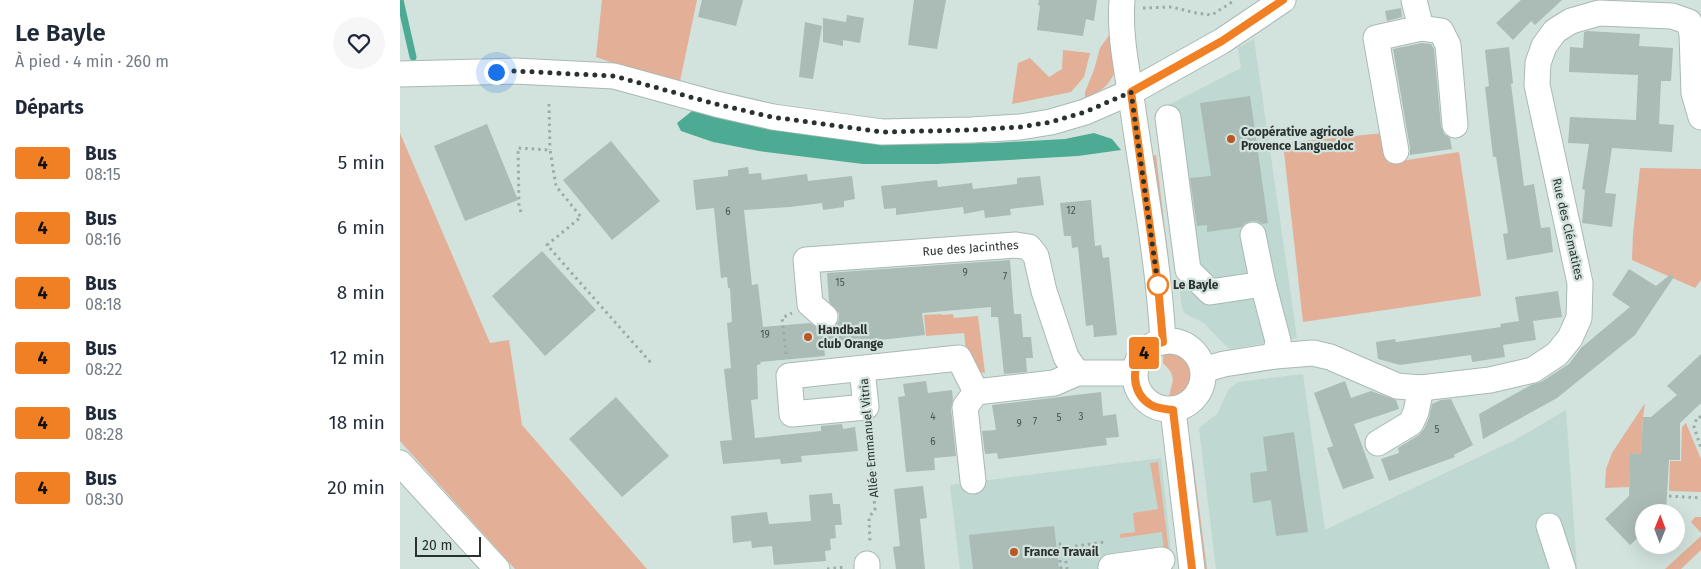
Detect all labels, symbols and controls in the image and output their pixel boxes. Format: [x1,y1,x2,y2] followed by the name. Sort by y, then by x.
[333,17,385,69] button: heart
[15,19,106,47] text: Le Bayle
[15,52,169,71] text: À pied · 4 min · 260 m
[484,60,509,85] your location
[15,96,84,119] text: Départs
[1241,125,1354,153] place label: Coopérative agricole Provence Languedoc
[1225,133,1237,145] marker: Coopérative agricole Provence Languedoc
[85,142,117,165] text: Bus
[338,151,385,174] text: 5 min
[37,152,48,174] text: 4
[85,165,121,184] text: 08:15
[1549,177,1587,282] street label: Rue des Clématites
[1066,205,1076,217] house number: 12
[725,206,731,218] house number: 6
[85,207,117,230] text: Bus
[337,216,385,239] text: 6 min
[37,217,48,239] text: 4
[85,230,121,249] text: 08:16
[922,238,1020,259] street label: Rue des Jacinthes
[962,267,968,279] house number: 9
[1003,271,1008,283] house number: 7
[85,272,117,295] text: Bus
[1147,274,1169,296] marker: Le Bayle
[835,277,845,289] house number: 15
[1173,278,1219,292] place label: Le Bayle
[337,281,385,304] text: 8 min
[37,282,48,304] text: 4
[85,295,122,314] text: 08:18
[818,323,884,351] place label: Handball club Orange
[760,329,770,341] house number: 19
[802,331,814,343] marker: Handball club Orange
[85,337,117,360] text: Bus
[1128,337,1160,369] line badge: 4
[1139,342,1149,364] text: 4
[330,346,385,369] text: 12 min
[37,347,48,369] text: 4
[85,360,122,379] text: 08:22
[857,378,881,498] street label: Allée Emmanuel Vitria
[85,402,117,425] text: Bus
[328,411,385,434] text: 18 min
[930,411,936,423] house number: 4
[1079,411,1084,423] house number: 3
[37,412,48,434] text: 4
[1056,412,1062,424] house number: 5
[1033,416,1038,428] house number: 7
[1016,418,1022,430] house number: 9
[1434,424,1440,436] house number: 5
[85,425,123,444] text: 08:28
[930,436,936,448] house number: 6
[85,467,117,490] text: Bus
[327,476,385,499] text: 20 min
[37,477,48,499] text: 4
[85,490,124,509] text: 08:30
[1635,504,1685,554] north arrow
[1635,504,1685,554] map controls
[415,534,481,557] scale bar
[422,537,452,554] text: 20 m
[1024,545,1099,559] place label: France Travail
[1008,546,1020,558] marker: France Travail

